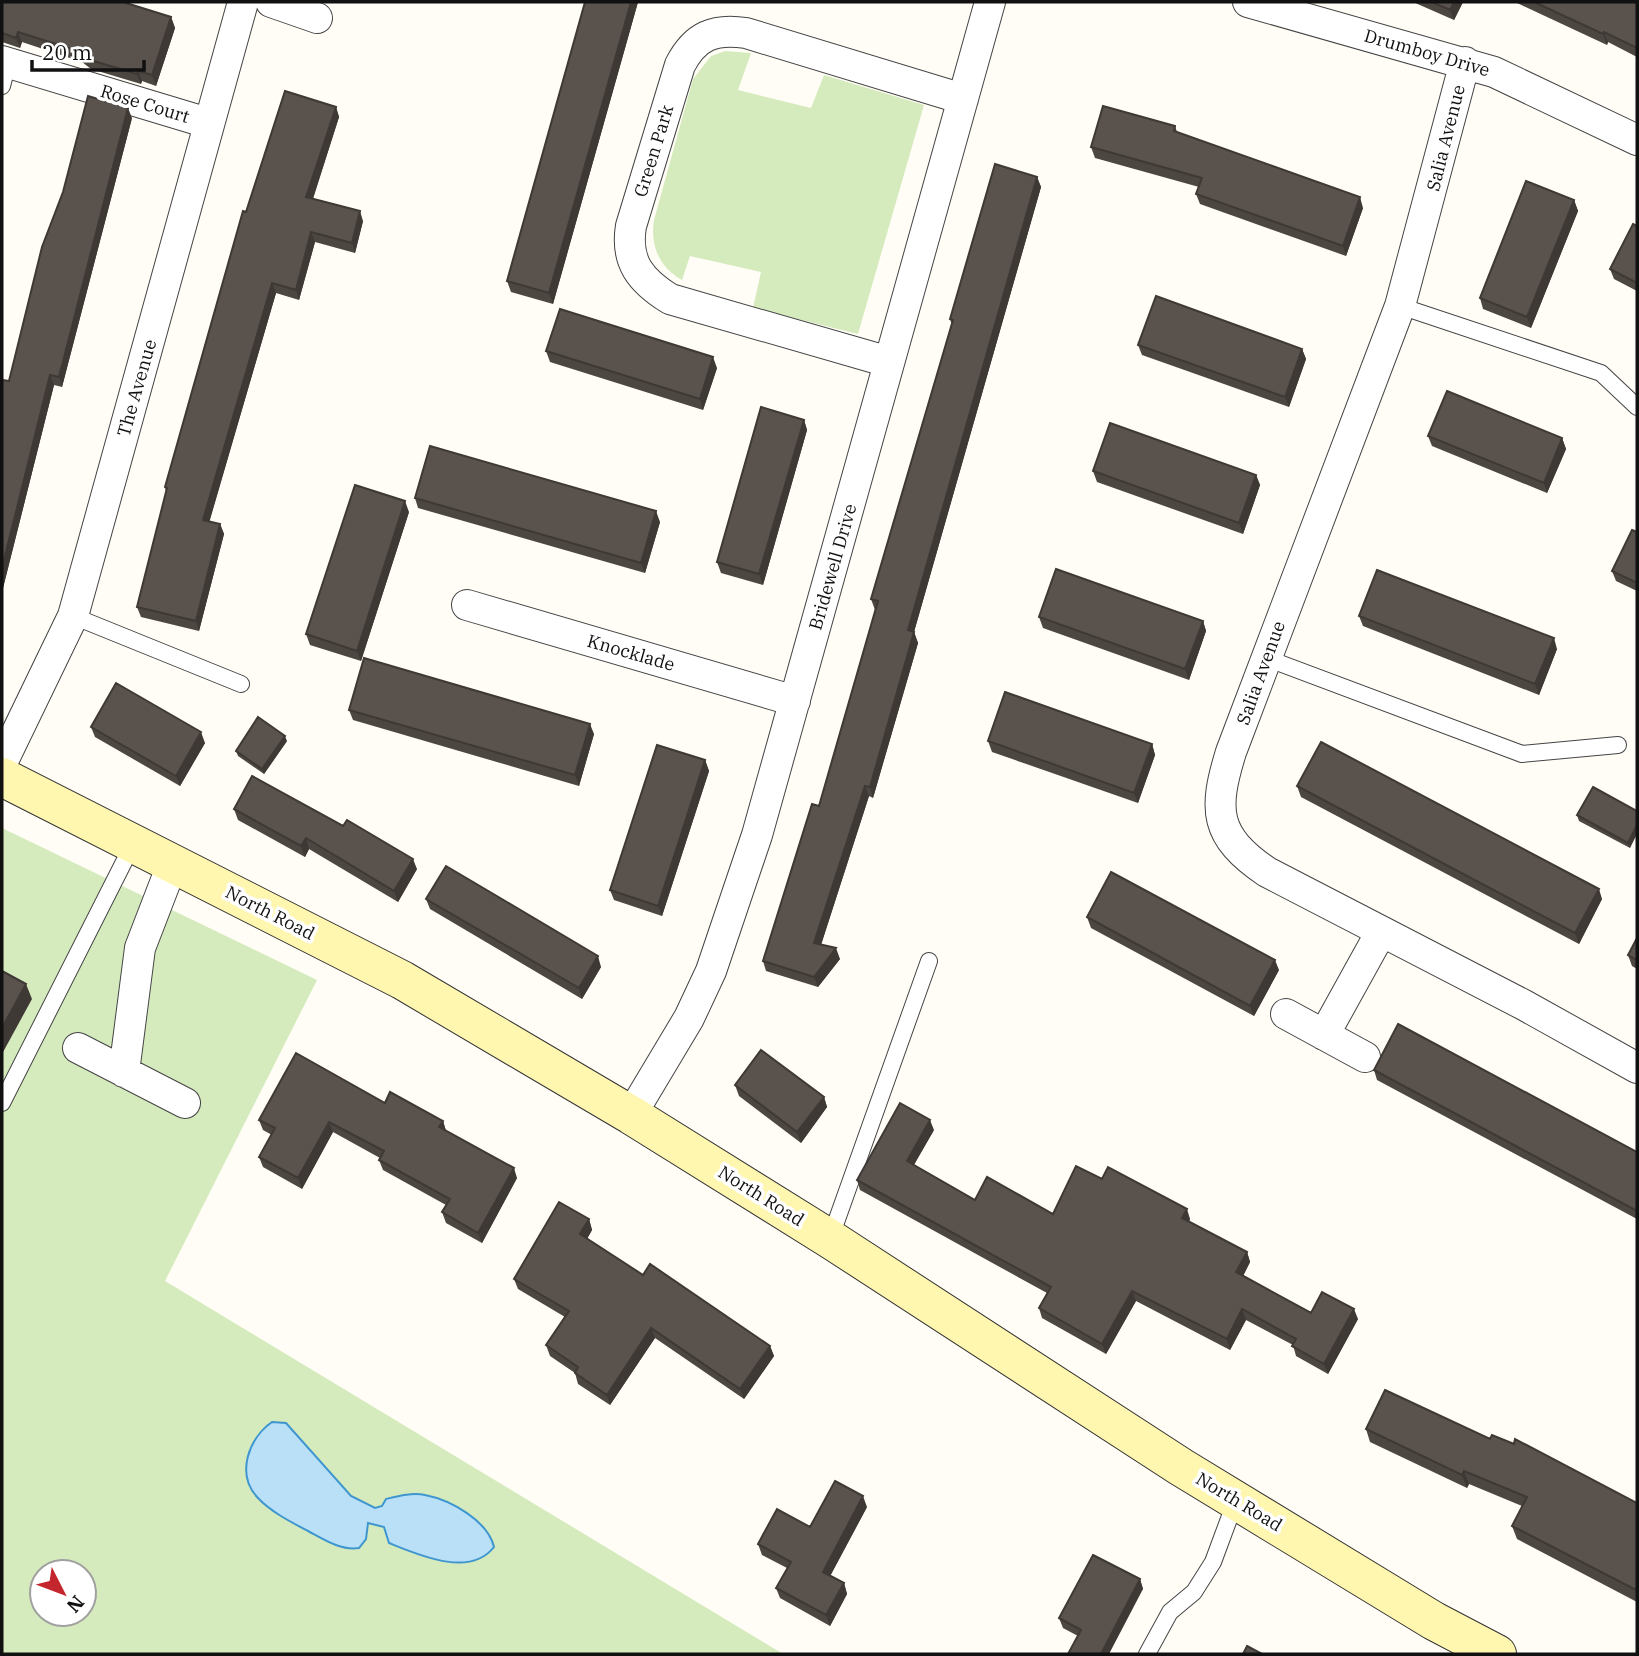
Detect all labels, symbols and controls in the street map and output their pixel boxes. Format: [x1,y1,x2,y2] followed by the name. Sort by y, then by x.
[1362,24,1493,81] street label: Drumboy Drive
[32,28,144,72] scale bar
[42,38,92,66] text: 20 m
[98,79,192,128] street label: Rose Court
[1421,82,1470,193] street label: Salia Avenue
[629,102,679,200] street label: Green Park
[112,337,161,439] street label: The Avenue
[804,501,862,633] street label: Bridewell Drive
[1231,618,1290,728] street label: Salia Avenue
[585,629,678,676] street label: Knocklade
[222,880,319,945] street label: North Road
[714,1160,808,1231] street label: North Road
[1192,1467,1287,1536] street label: North Road
[28,1558,98,1628] north arrow
[62,1591,90,1618] text: N

